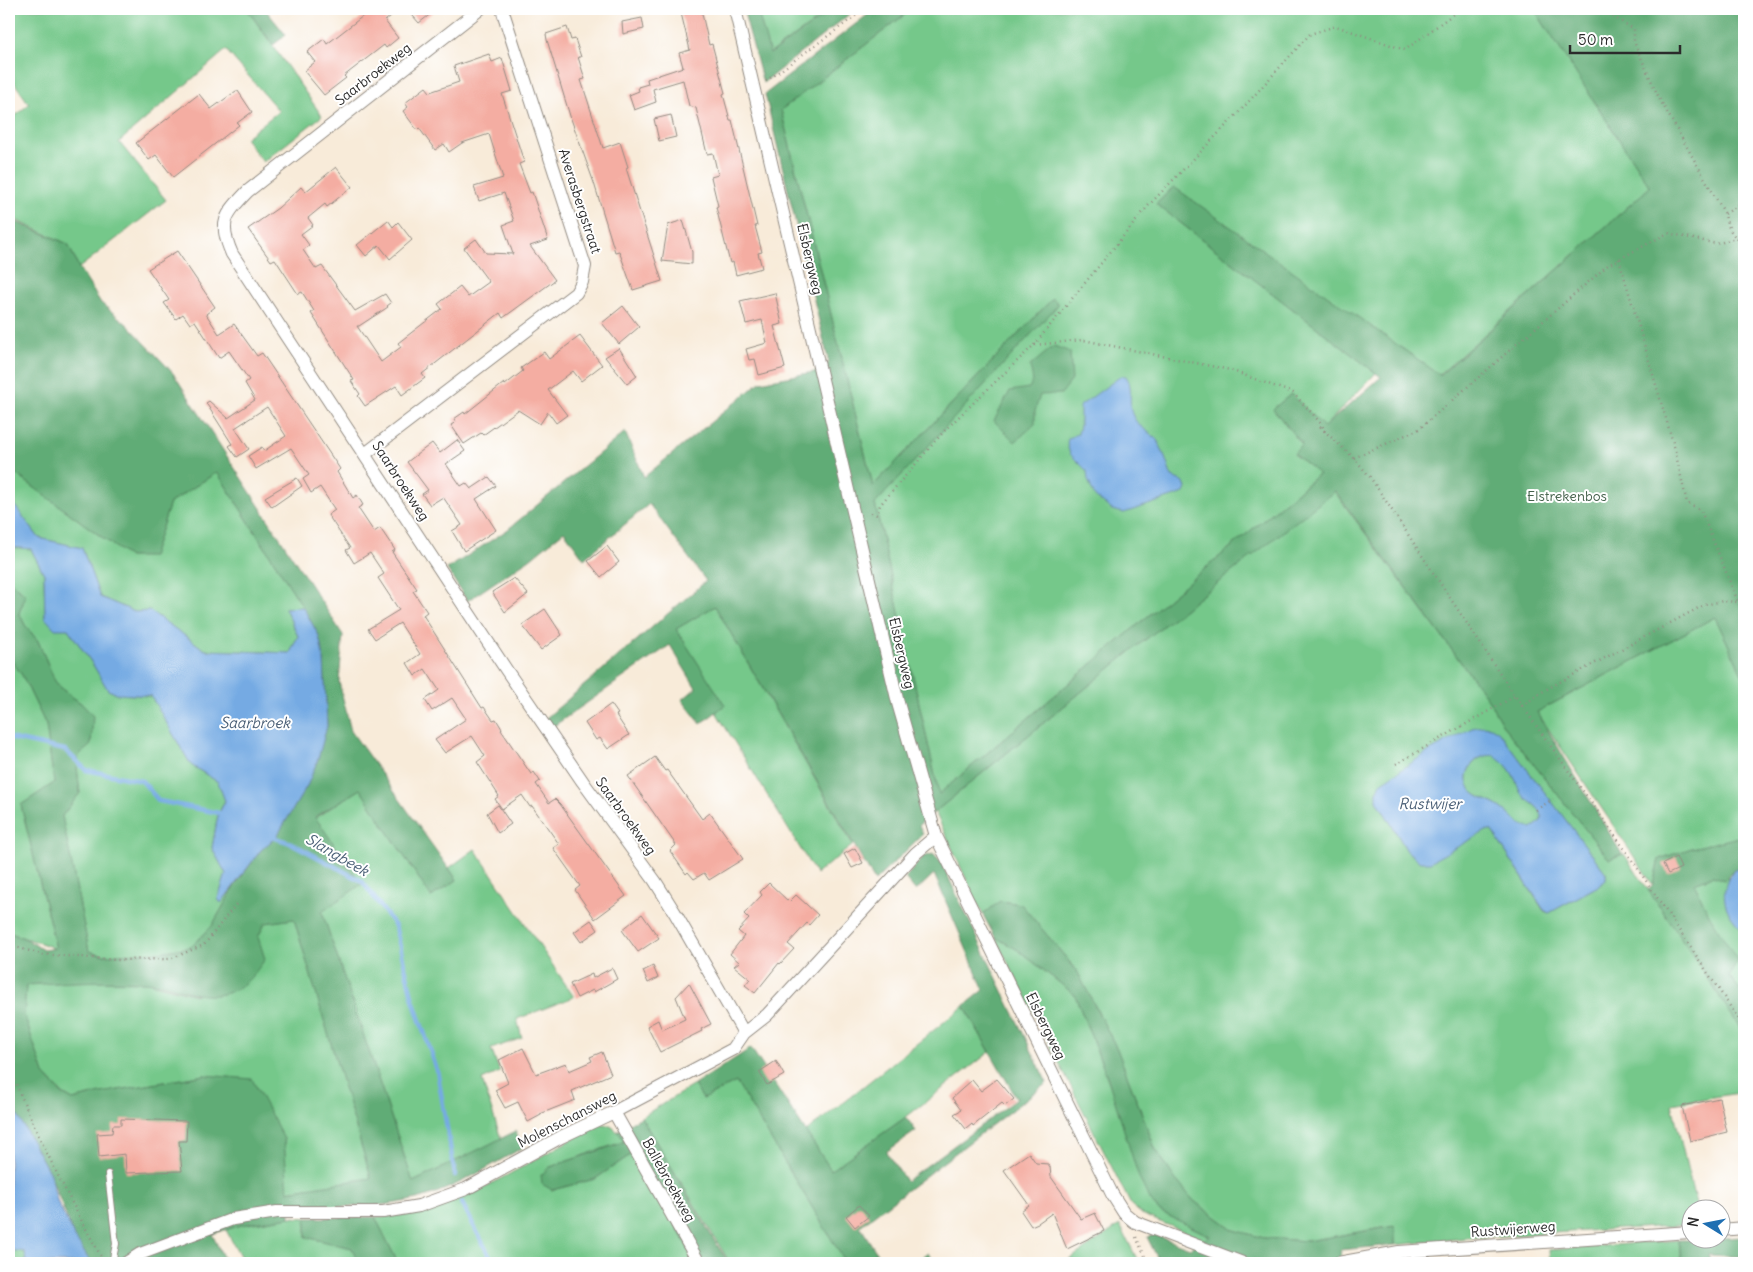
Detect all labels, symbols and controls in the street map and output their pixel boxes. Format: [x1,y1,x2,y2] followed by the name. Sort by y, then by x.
[1570,22,1680,54] scale bar
[1578,30,1613,49] text: 50 m
[331,39,415,109] street label: Saarbroekweg
[555,146,606,256] street label: Averasbergstraat
[793,222,827,296] street label: Elsbergweg
[368,438,434,524] street label: Saarbroekweg
[1527,487,1607,505] park label: Elstrekenbos
[885,616,919,690] street label: Elsbergweg
[220,713,291,732] water label: Saarbroek
[592,774,660,858] street label: Saarbroekweg
[1399,794,1463,813] water label: Rustwijer
[302,829,373,881] water label: Slangbeek
[1022,989,1070,1063] street label: Elsbergweg
[515,1086,619,1152] street label: Molenschansweg
[639,1135,699,1225] street label: Ballebroekweg
[1680,1200,1730,1250] north arrow
[1683,1215,1703,1228] text: N
[1470,1217,1556,1241] street label: Rustwijerweg

